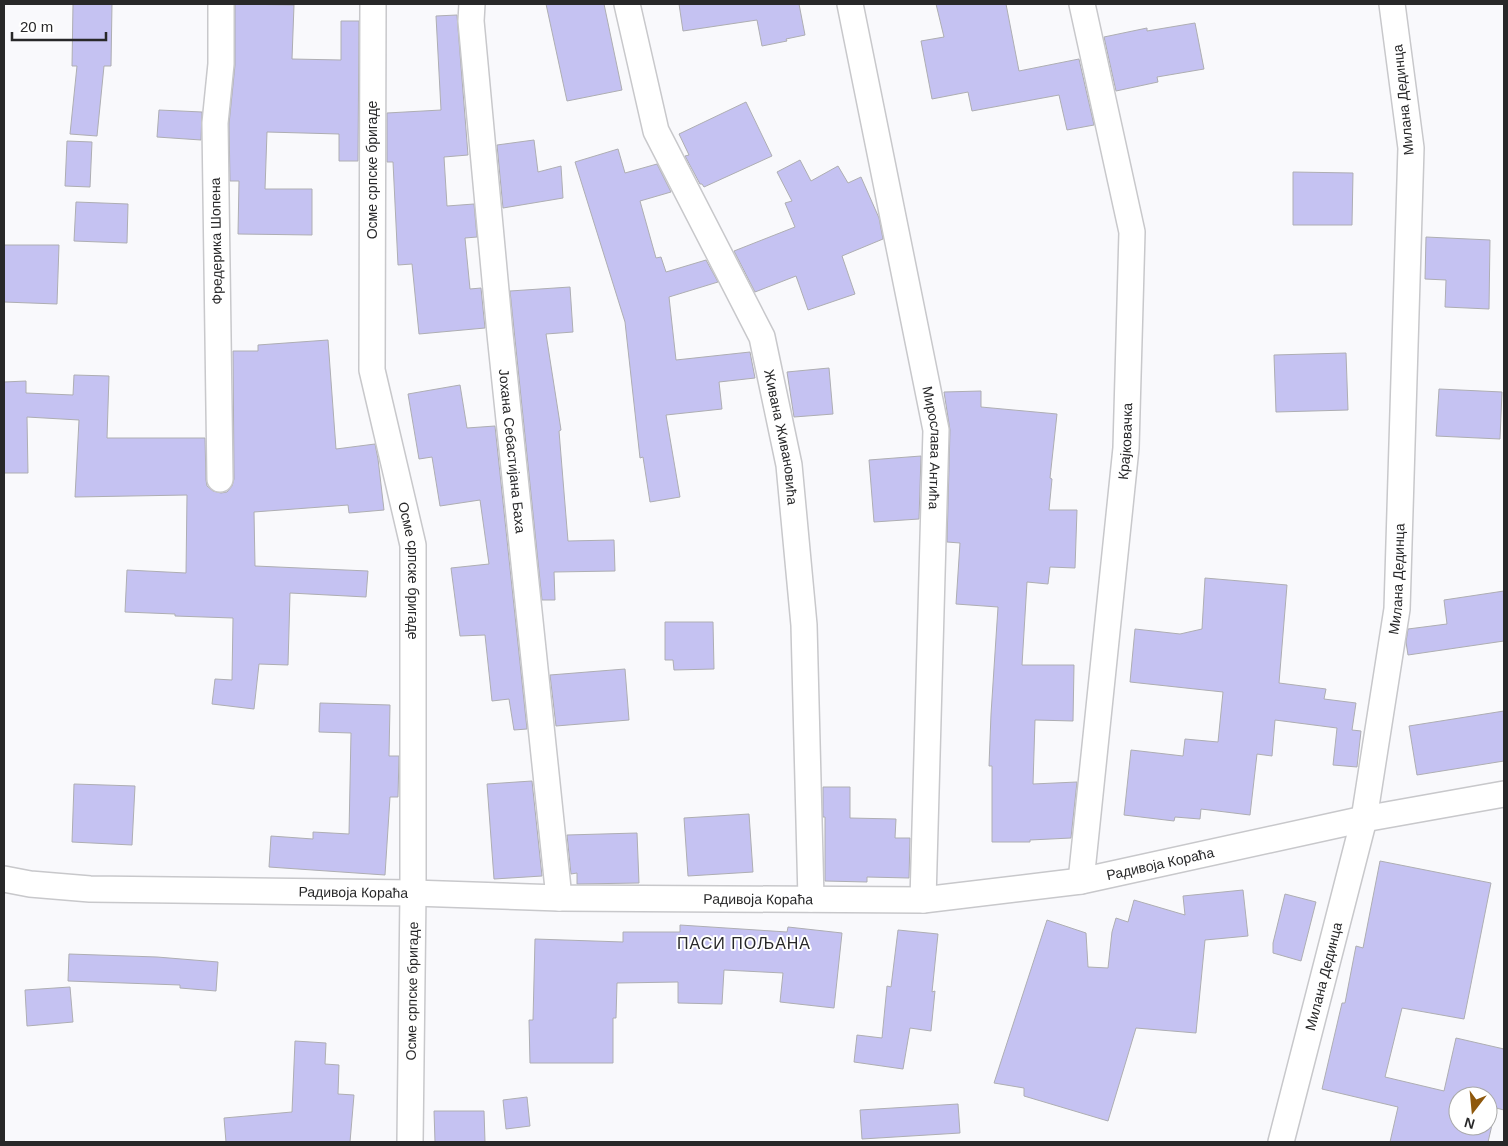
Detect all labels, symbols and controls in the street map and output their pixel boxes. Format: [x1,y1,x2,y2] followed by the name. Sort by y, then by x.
[12,10,106,42] scale bar
[20,18,53,35] text: 20 m
[1389,44,1417,156] street label: Милана Дединца
[364,100,380,239] street label: Осме српске бригаде
[207,177,225,305] street label: Фредерика Шопена
[496,368,529,534] street label: Јохана Себастијана Баха
[761,368,801,506] street label: Живана Живановића
[919,385,944,510] street label: Мирослава Антића
[1115,402,1135,481] street label: Крајковачка
[395,500,421,640] street label: Осме српске бригаде
[1385,523,1408,636] street label: Милана Дединца
[1105,844,1216,883] street label: Радивоја Кораћа
[298,884,408,901] street label: Радивоја Кораћа
[703,891,813,907] street label: Радивоја Кораћа
[1302,920,1345,1032] street label: Милана Дединца
[403,921,421,1060] street label: Осме српске бригаде
[677,935,811,952] district label: ПАСИ ПОЉАНА
[1448,1086,1498,1136] north arrow
[1462,1114,1476,1133] text: N

